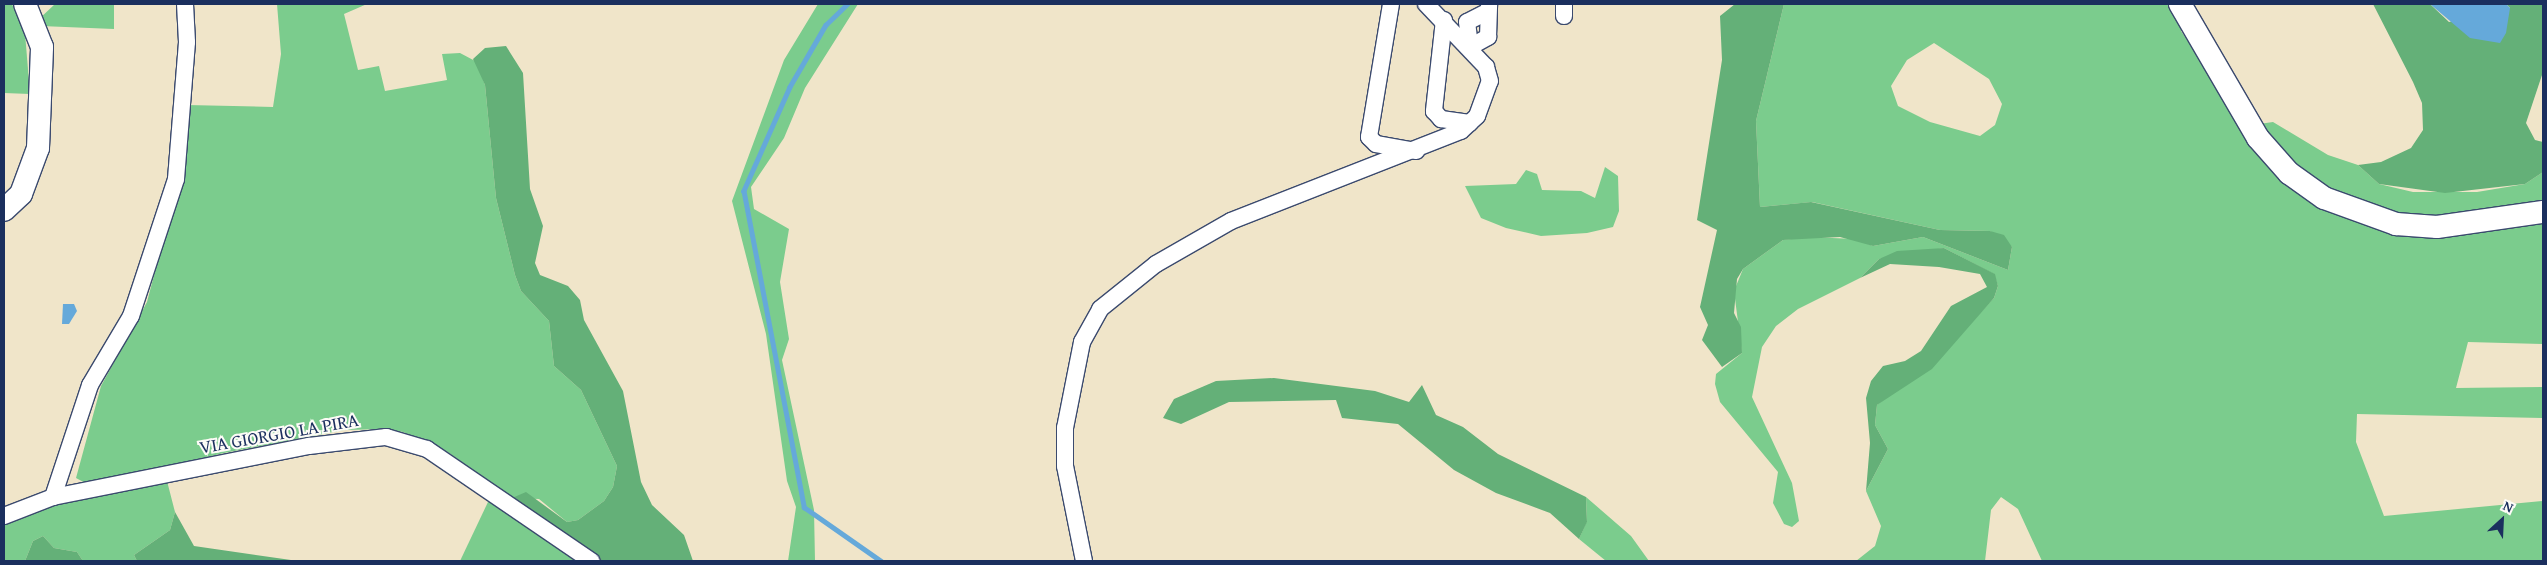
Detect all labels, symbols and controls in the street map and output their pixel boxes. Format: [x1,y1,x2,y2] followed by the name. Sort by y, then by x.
[198,409,360,459] street label: VIA GIORGIO LA PIRA
[2477,495,2527,545] north arrow
[2500,495,2517,517] text: N

